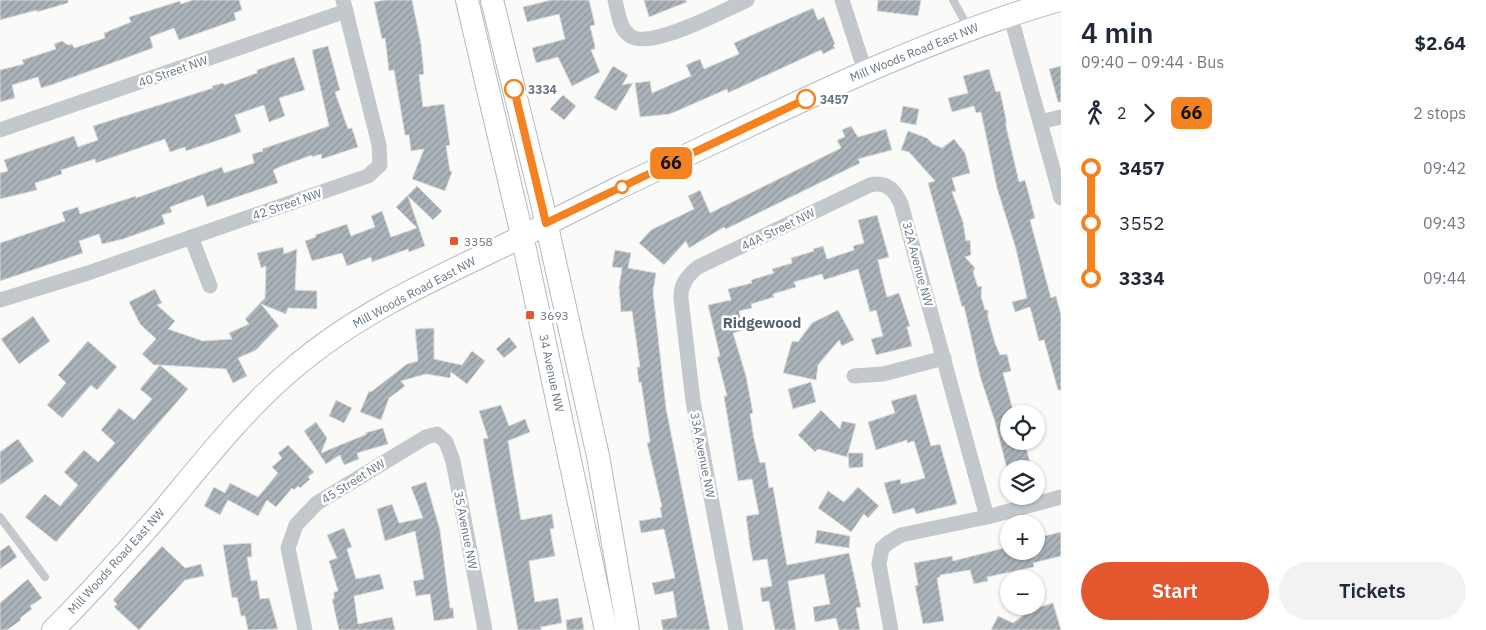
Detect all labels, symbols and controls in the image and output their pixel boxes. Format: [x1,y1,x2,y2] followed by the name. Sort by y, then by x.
[1081,14,1153,51] text: 4 min
[847,19,981,85] street label: Mill Woods Road East NW
[1414,31,1466,55] text: $2.64
[136,52,210,90] street label: 40 Street NW
[1081,52,1224,72] text: 09:40 – 09:44 · Bus
[504,79,524,99] marker: 3334
[528,82,557,97] place label: 3334
[796,89,816,109] marker: 3457
[820,92,849,107] place label: 3457
[1081,99,1109,127] icon: walk
[1135,99,1163,127] icon: forward
[1181,101,1202,124] text: 66
[1117,103,1127,123] text: 2
[1413,103,1466,123] text: 2 stops
[648,147,694,179] line badge: 66
[660,151,682,174] text: 66
[1119,156,1165,180] text: 3457
[1423,158,1466,178] text: 09:42
[615,180,629,194] unlabelled marker
[250,185,324,223] street label: 42 Street NW
[739,205,817,253] street label: 44A Street NW
[1119,211,1165,235] text: 3552
[1423,213,1466,233] text: 09:43
[899,220,937,308] street label: 32A Avenue NW
[464,234,493,249] place label: 3358
[448,235,460,247] marker: 3358
[350,253,478,331] street label: Mill Woods Road East NW
[1119,266,1165,290] text: 3334
[1423,268,1466,288] text: 09:44
[540,308,569,323] place label: 3693
[524,309,536,321] marker: 3693
[723,313,801,332] district label: Ridgewood
[536,333,568,414] street label: 34 Avenue NW
[1000,405,1045,615] map controls
[1000,405,1045,450] button: locate
[687,411,719,499] street label: 33A Avenue NW
[318,455,388,506] street label: 45 Street NW
[1000,460,1045,505] button: layers
[451,490,481,571] street label: 35 Avenue NW
[64,505,168,617] street label: Mill Woods Road East NW
[1000,515,1045,560] button: +
[1081,562,1269,620] button: Start
[1279,562,1466,620] button: Tickets
[1000,570,1045,615] button: −

